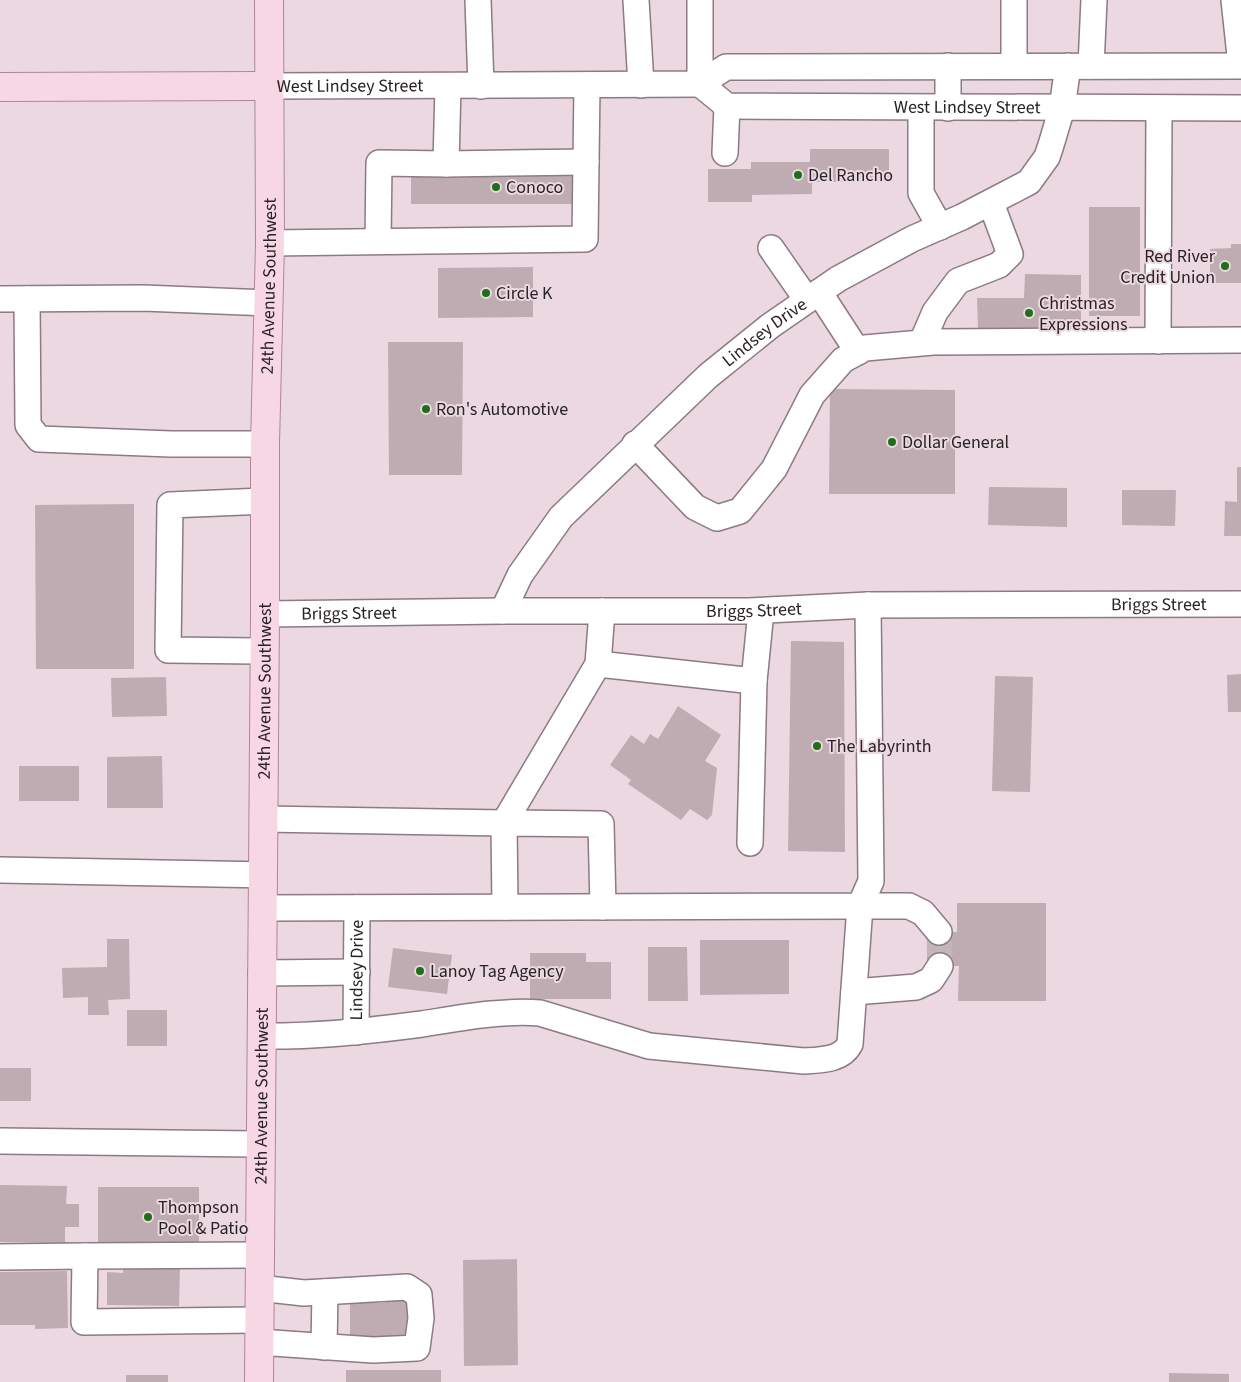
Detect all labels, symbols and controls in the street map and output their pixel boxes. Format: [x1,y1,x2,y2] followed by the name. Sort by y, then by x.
[277,73,423,99] street label: West Lindsey Street
[894,95,1041,120] street label: West Lindsey Street
[808,163,893,188] place label: Del Rancho
[792,169,804,181] marker: Del Rancho
[506,175,563,200] place label: Conoco
[490,181,502,193] marker: Conoco
[255,198,283,375] street label: 24th Avenue Southwest
[1120,244,1216,290] place label: Red River Credit Union
[1219,260,1231,272] marker: Red River Credit Union
[496,281,553,306] place label: Circle K
[480,287,492,299] marker: Circle K
[1039,291,1128,337] place label: Christmas Expressions
[717,292,812,373] street label: Lindsey Drive
[1023,307,1035,319] marker: Christmas Expressions
[436,397,568,422] place label: Ron's Automotive
[420,403,432,415] marker: Ron's Automotive
[902,430,1009,455] place label: Dollar General
[886,436,898,448] marker: Dollar General
[1111,592,1207,617] street label: Briggs Street
[706,596,802,624] street label: Briggs Street
[301,600,397,627] street label: Briggs Street
[252,603,278,779] street label: 24th Avenue Southwest
[827,734,931,759] place label: The Labyrinth
[811,740,823,752] marker: The Labyrinth
[344,920,370,1020] street label: Lindsey Drive
[430,959,564,984] place label: Lanoy Tag Agency
[414,965,426,977] marker: Lanoy Tag Agency
[249,1008,275,1184] street label: 24th Avenue Southwest
[158,1195,249,1241] place label: Thompson Pool & Patio
[142,1211,154,1223] marker: Thompson Pool & Patio

